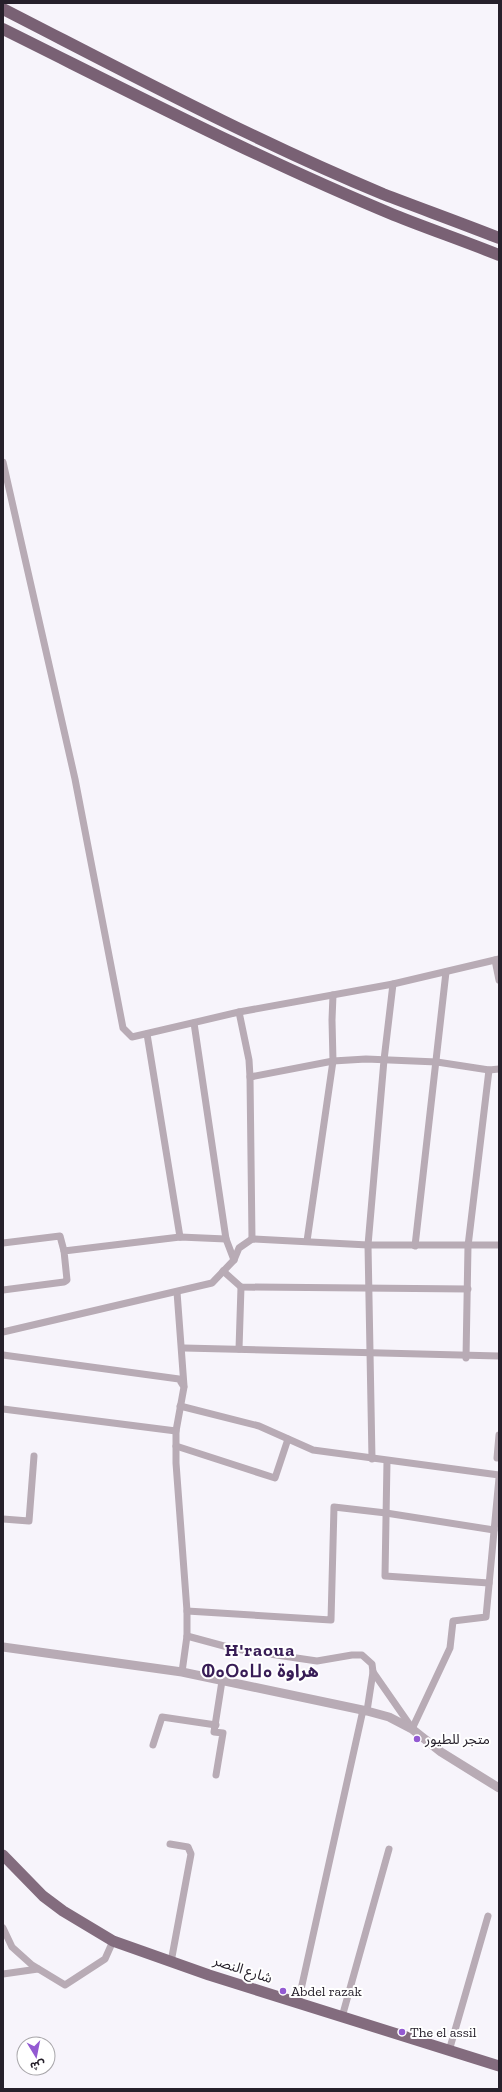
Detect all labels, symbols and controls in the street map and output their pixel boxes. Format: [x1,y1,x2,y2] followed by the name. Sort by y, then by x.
[201,1639,319,1682] district label: H'raoua ⵀⴰⵔⴰⵡⴰ هراوة
[424,1731,490,1748] place label: متجر للطيور
[412,1734,422,1744] marker: متجر للطيور
[210,1952,275,1989] street label: شارع النصر
[291,1983,363,2000] place label: Abdel razak
[278,1986,288,1996] marker: Abdel razak
[410,2024,477,2041] place label: The el assil
[397,2027,407,2037] marker: The el assil
[16,2036,56,2076] north arrow
[29,2058,46,2073] text: ش

